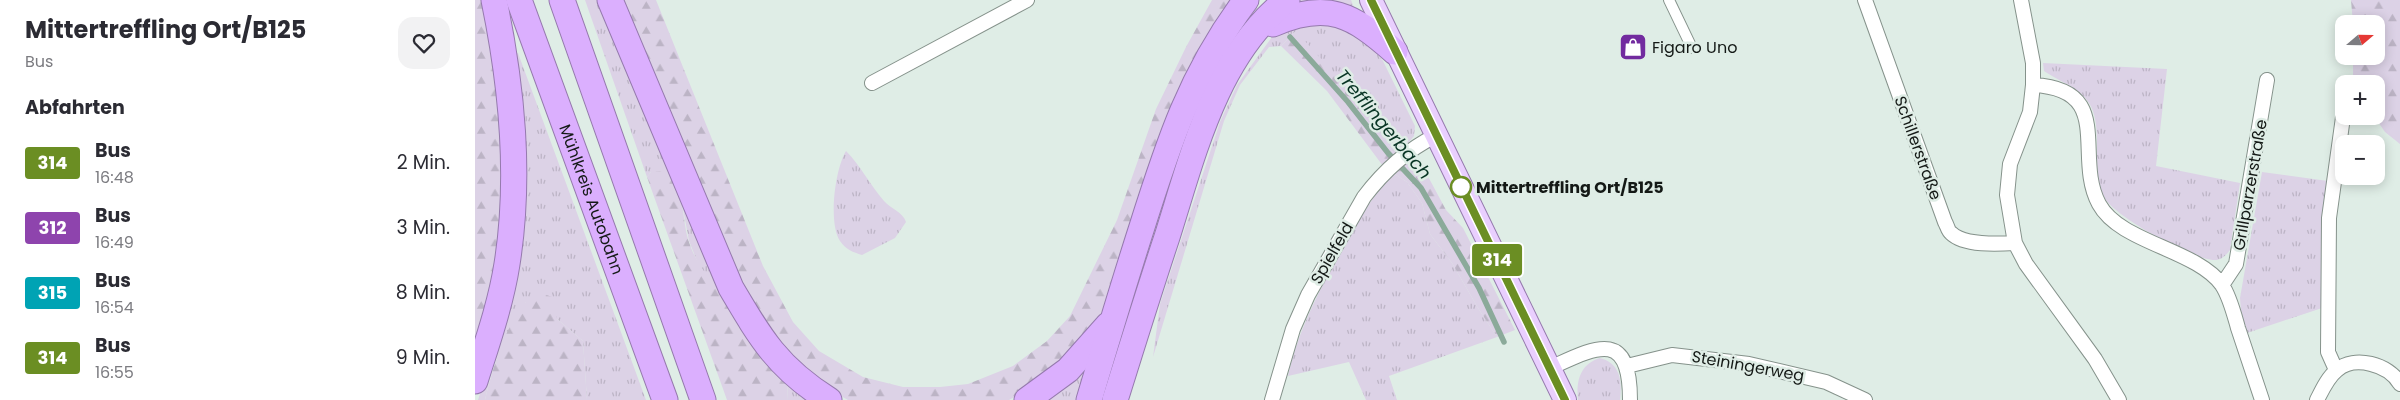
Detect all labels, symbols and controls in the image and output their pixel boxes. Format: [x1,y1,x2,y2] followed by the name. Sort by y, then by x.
[25,13,306,46] text: Mittertreffling Ort/B125
[2335,15,2385,65] north arrow
[2335,15,2385,185] map controls
[398,17,450,69] button: heart
[1618,32,1648,62] shop icon: Figaro Uno
[1652,36,1737,59] place label: Figaro Uno
[25,50,53,73] text: Bus
[1331,64,1437,184] water label: Trefflingerbach
[2335,75,2385,125] button: +
[1889,93,1947,203] street label: Schillerstraße
[25,94,125,121] text: Abfahrten
[2227,118,2273,252] street label: Grillparzerstraße
[554,121,630,277] street label: Mühlkreis Autobahn
[2335,135,2385,185] button: −
[95,137,131,164] text: Bus
[397,149,450,176] text: 2 Min.
[38,150,67,175] text: 314
[95,166,134,189] text: 16:48
[1450,176,1472,198] marker: Mittertreffling Ort/B125
[1476,176,1664,199] place label: Mittertreffling Ort/B125
[95,202,131,229] text: Bus
[397,214,450,241] text: 3 Min.
[39,215,66,240] text: 312
[1305,218,1359,288] street label: Spielfeld
[95,231,134,254] text: 16:49
[1468,244,1526,276] line badge: 314
[1482,247,1512,272] text: 314
[95,267,131,294] text: Bus
[396,279,450,306] text: 8 Min.
[38,280,67,305] text: 315
[95,296,134,319] text: 16:54
[95,332,131,359] text: Bus
[396,344,450,371] text: 9 Min.
[38,345,67,370] text: 314
[1690,345,1806,387] street label: Steiningerweg
[95,361,134,384] text: 16:55

